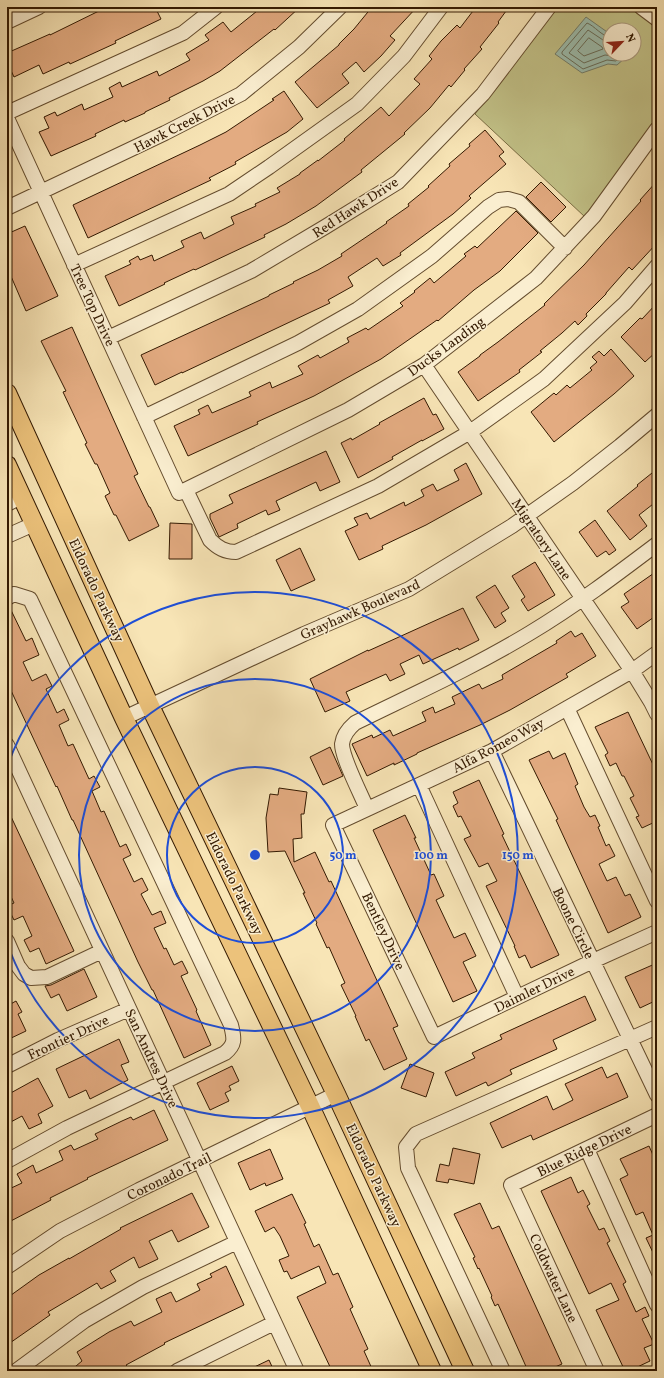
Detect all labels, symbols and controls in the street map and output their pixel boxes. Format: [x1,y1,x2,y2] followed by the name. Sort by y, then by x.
[602,22,642,62] north arrow
[621,32,638,45] text: N
[131,90,239,158] street label: Hawk Creek Drive
[309,173,403,243] street label: Red Hawk Drive
[64,261,119,350] street label: Tree Top Drive
[404,313,489,382] street label: Ducks Landing
[506,495,575,585] street label: Migratory Lane
[63,536,128,646] street label: Eldorado Parkway
[298,575,424,645] street label: Grayhawk Boulevard
[449,714,548,779] street label: Alfa Romeo Way
[200,829,267,939] street label: Eldorado Parkway
[248,848,262,862] centre of rings
[329,848,357,864] text: 50 m
[414,848,448,864] text: 100 m
[502,848,534,864] text: 150 m
[547,885,598,963] street label: Boone Circle
[356,890,409,974] street label: Bentley Drive
[491,962,578,1018] street label: Daimler Drive
[119,1006,182,1112] street label: San Andres Drive
[25,1011,113,1066] street label: Frontier Drive
[534,1120,635,1182] street label: Blue Ridge Drive
[340,1121,405,1231] street label: Eldorado Parkway
[124,1149,215,1206] street label: Coronado Trail
[524,1231,582,1326] street label: Coldwater Lane

